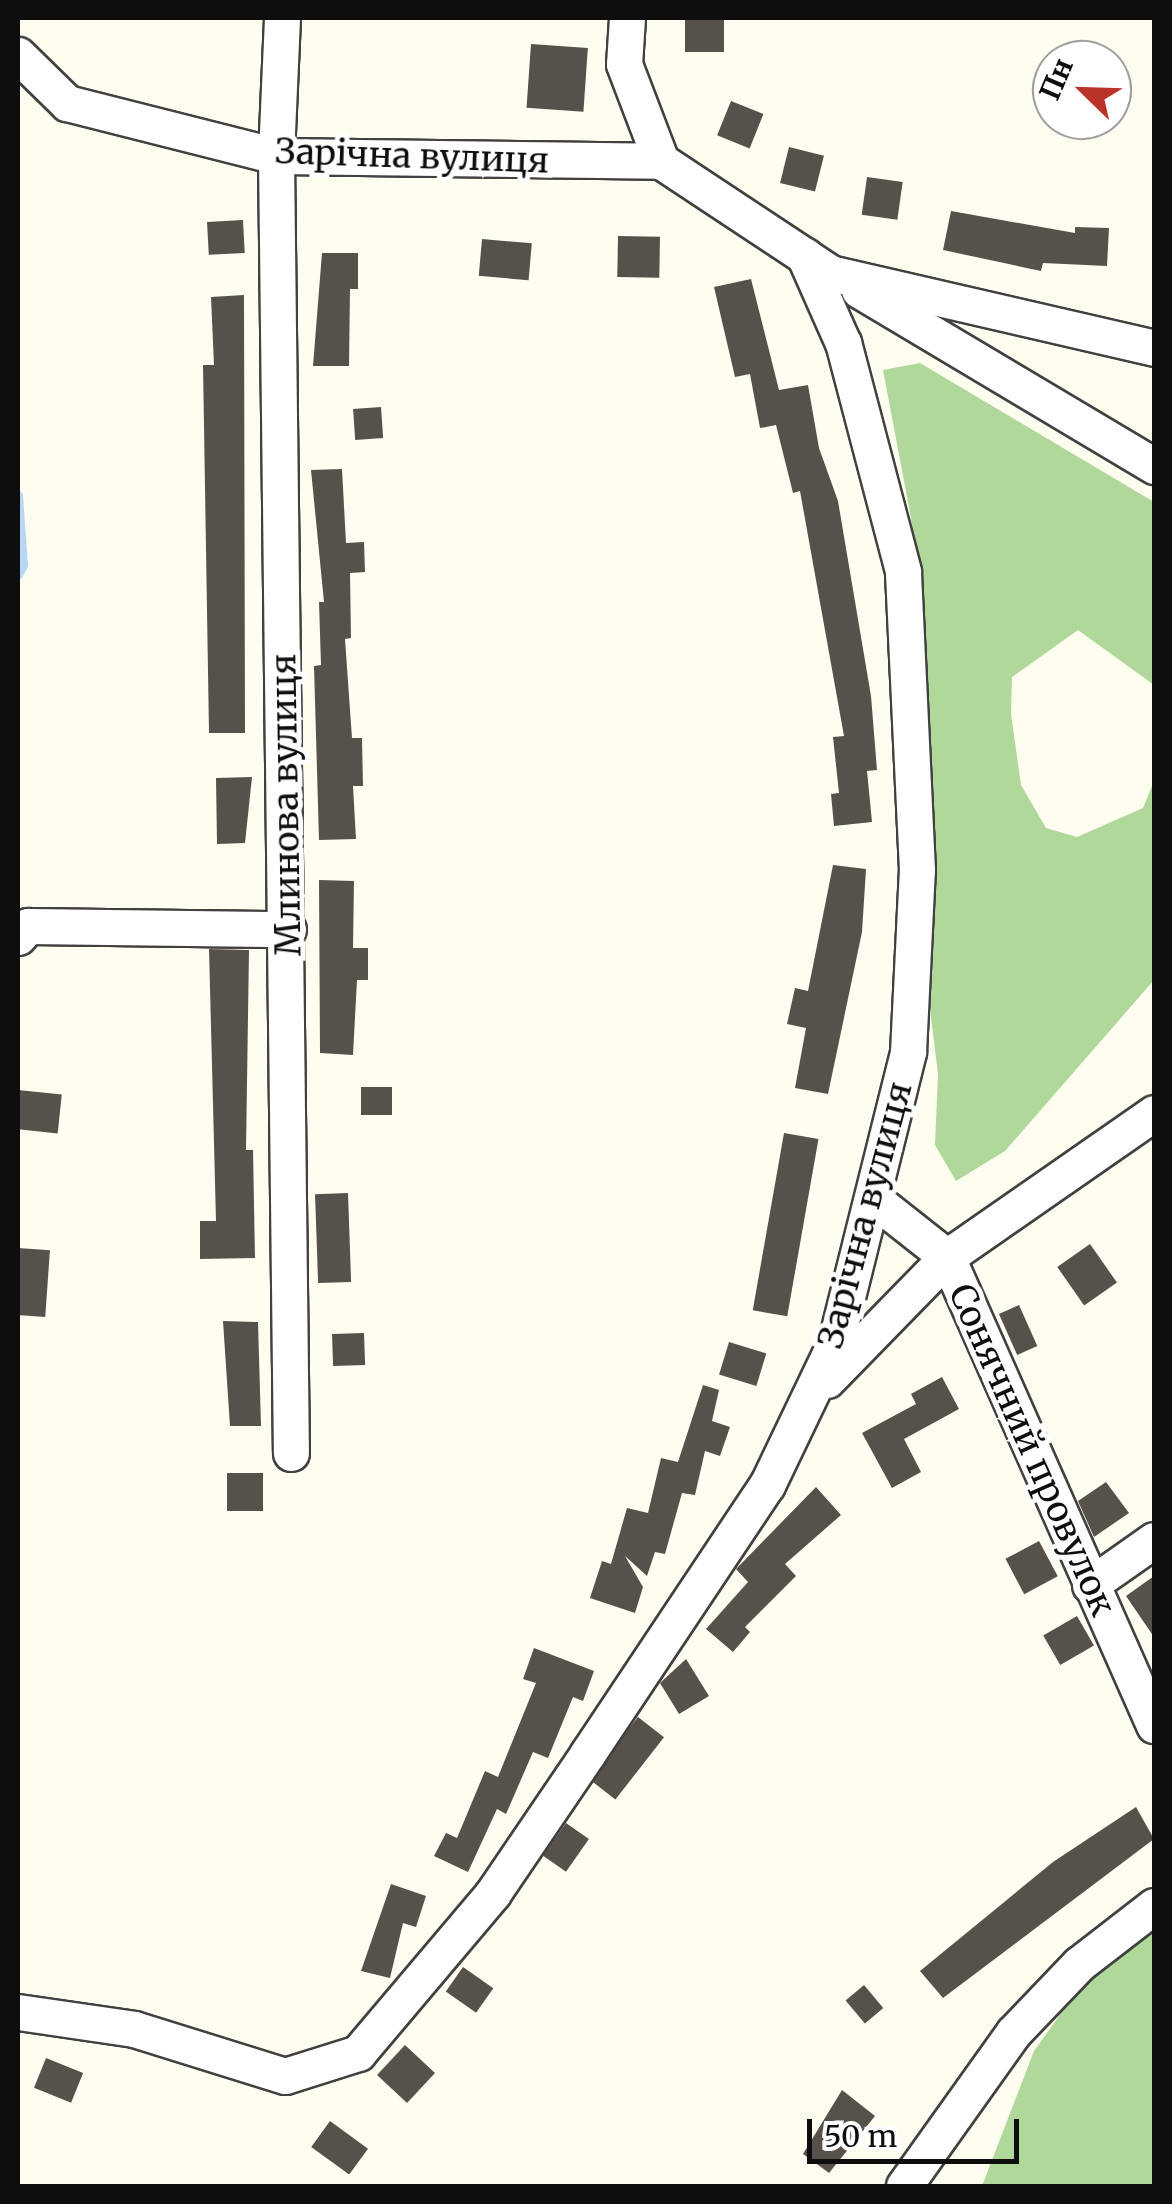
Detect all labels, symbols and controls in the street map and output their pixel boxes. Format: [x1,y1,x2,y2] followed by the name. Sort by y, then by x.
[1032,40,1132,140] north arrow
[1031,53,1081,105] text: Пн
[274,130,550,182] street label: Зарічна вулиця
[262,653,310,957] street label: Млинова вулиця
[809,1077,921,1353] street label: Зарічна вулиця
[940,1278,1124,1622] street label: Сонячний провулок
[812,2099,1024,2161] scale bar
[824,2117,897,2155] text: 50 m

